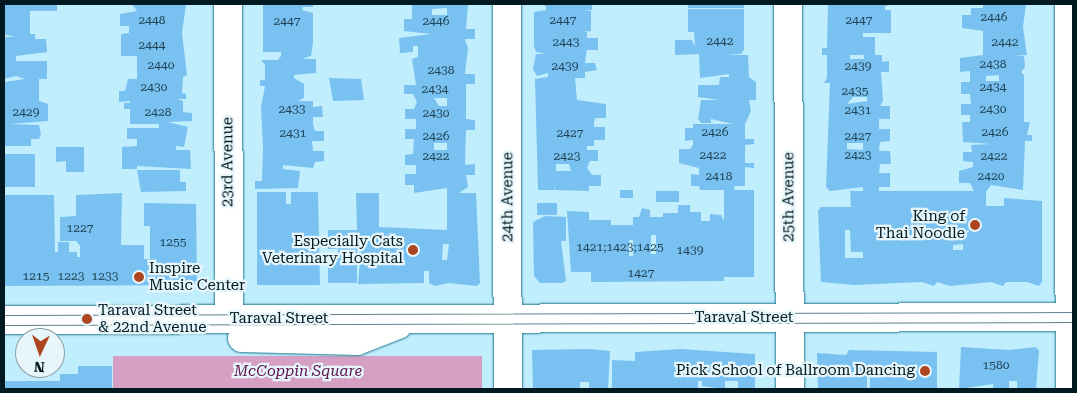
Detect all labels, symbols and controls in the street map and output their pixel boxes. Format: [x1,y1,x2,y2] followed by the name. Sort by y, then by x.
[981,11,1007,25] house number: 2446
[139,14,165,28] house number: 2448
[550,14,576,28] house number: 2447
[846,14,872,28] house number: 2447
[274,15,300,29] house number: 2447
[423,15,449,29] house number: 2446
[707,35,733,49] house number: 2442
[553,36,579,50] house number: 2443
[992,36,1018,50] house number: 2442
[139,39,165,53] house number: 2444
[980,58,1006,72] house number: 2438
[148,59,174,73] house number: 2440
[552,60,578,74] house number: 2439
[845,60,871,74] house number: 2439
[428,64,454,78] house number: 2438
[141,81,167,95] house number: 2430
[980,81,1006,95] house number: 2434
[422,83,448,97] house number: 2434
[842,85,868,99] house number: 2435
[279,103,305,117] house number: 2433
[980,103,1006,117] house number: 2430
[845,104,871,118] house number: 2431
[13,106,39,120] house number: 2429
[145,106,171,120] house number: 2428
[423,107,449,121] house number: 2430
[219,117,237,207] street label: 23rd Avenue
[702,126,728,140] house number: 2426
[982,126,1008,140] house number: 2426
[280,127,306,141] house number: 2431
[557,127,583,141] house number: 2427
[423,130,449,144] house number: 2426
[845,130,871,144] house number: 2427
[700,149,726,163] house number: 2422
[845,149,871,163] house number: 2423
[423,150,449,164] house number: 2422
[554,150,580,164] house number: 2423
[981,150,1007,164] house number: 2422
[499,152,517,242] street label: 24th Avenue
[780,152,798,242] street label: 25th Avenue
[706,170,732,184] house number: 2418
[978,170,1004,184] house number: 2420
[876,207,965,242] place label: King of Thai Noodle
[969,219,981,231] marker: King of Thai Noodle
[67,222,93,236] house number: 1227
[262,232,403,267] place label: Especially Cats Veterinary Hospital
[160,236,186,250] house number: 1255
[576,241,664,255] house number: 1421;1423;1425
[407,244,419,256] marker: Especially Cats Veterinary Hospital
[677,244,703,258] house number: 1439
[149,259,245,294] place label: Inspire Music Center
[628,267,654,281] house number: 1427
[23,270,49,284] house number: 1215
[58,270,84,284] house number: 1223
[92,270,118,284] house number: 1233
[133,271,145,283] marker: Inspire Music Center
[98,301,207,336] place label: Taraval Street & 22nd Avenue
[695,309,793,327] street label: Taraval Street
[230,310,328,328] street label: Taraval Street
[80,312,94,326] marker: Taraval Street & 22nd Avenue
[15,328,65,378] north arrow
[33,359,45,375] text: N
[983,359,1009,373] house number: 1580
[676,362,915,380] place label: Pick School of Ballroom Dancing
[234,363,362,381] park label: McCoppin Square
[919,365,931,377] marker: Pick School of Ballroom Dancing

